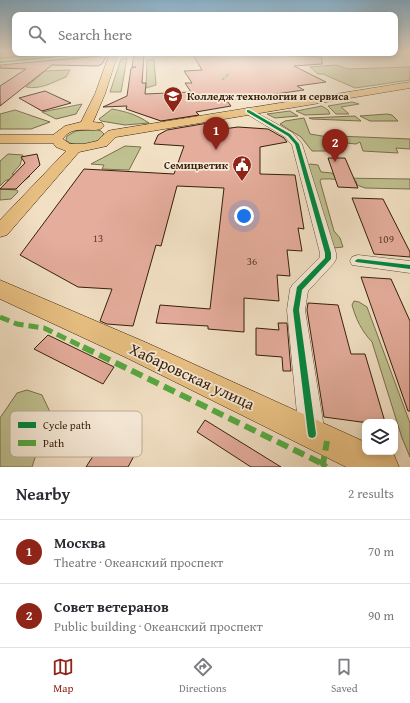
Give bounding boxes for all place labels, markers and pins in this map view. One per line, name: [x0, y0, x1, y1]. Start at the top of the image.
school or university icon: Колледж технологии и сервиса: [162, 85, 184, 113]
place label: Колледж технологии и сервиса: [187, 88, 349, 104]
pin: 1: [203, 117, 229, 150]
pin: 2: [322, 129, 348, 162]
public building icon: Семицветик: [231, 154, 253, 182]
place label: Семицветик: [164, 157, 229, 173]

